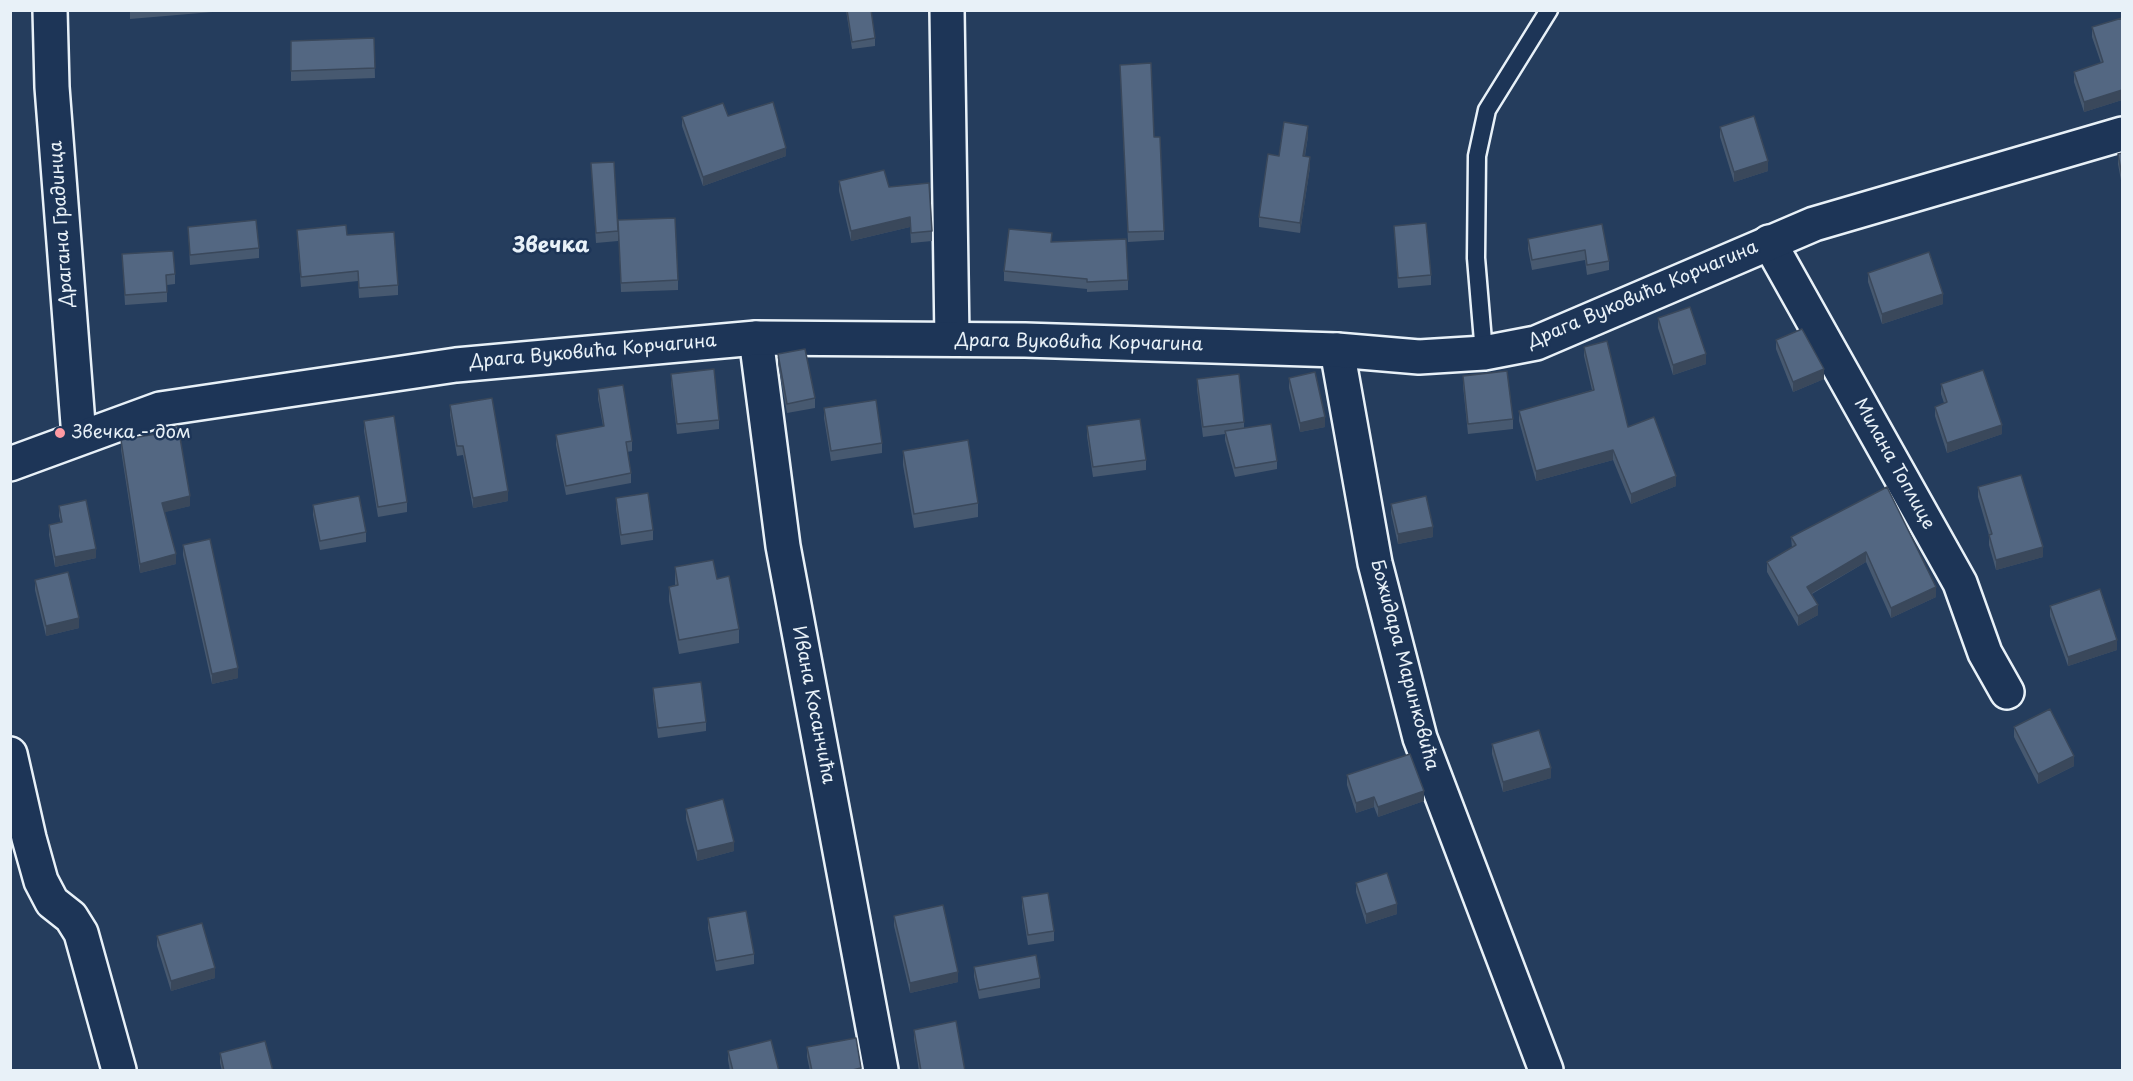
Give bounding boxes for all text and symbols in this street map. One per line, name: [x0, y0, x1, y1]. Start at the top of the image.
street label: Драгана Градинца: [45, 140, 79, 308]
district label: Звечка: [513, 233, 589, 259]
street label: Драга Вуковића Корчагина: [1525, 237, 1761, 353]
street label: Драга Вуковића Корчагина: [469, 330, 717, 374]
street label: Драга Вуковића Корчагина: [955, 330, 1203, 356]
street label: Милана Топлице: [1849, 395, 1939, 533]
place label: Звечка - дом: [72, 422, 191, 444]
marker: Звечка - дом: [53, 426, 67, 440]
street label: Божидара Маринковића: [1365, 557, 1443, 773]
street label: Ивана Косанчића: [787, 624, 839, 786]

